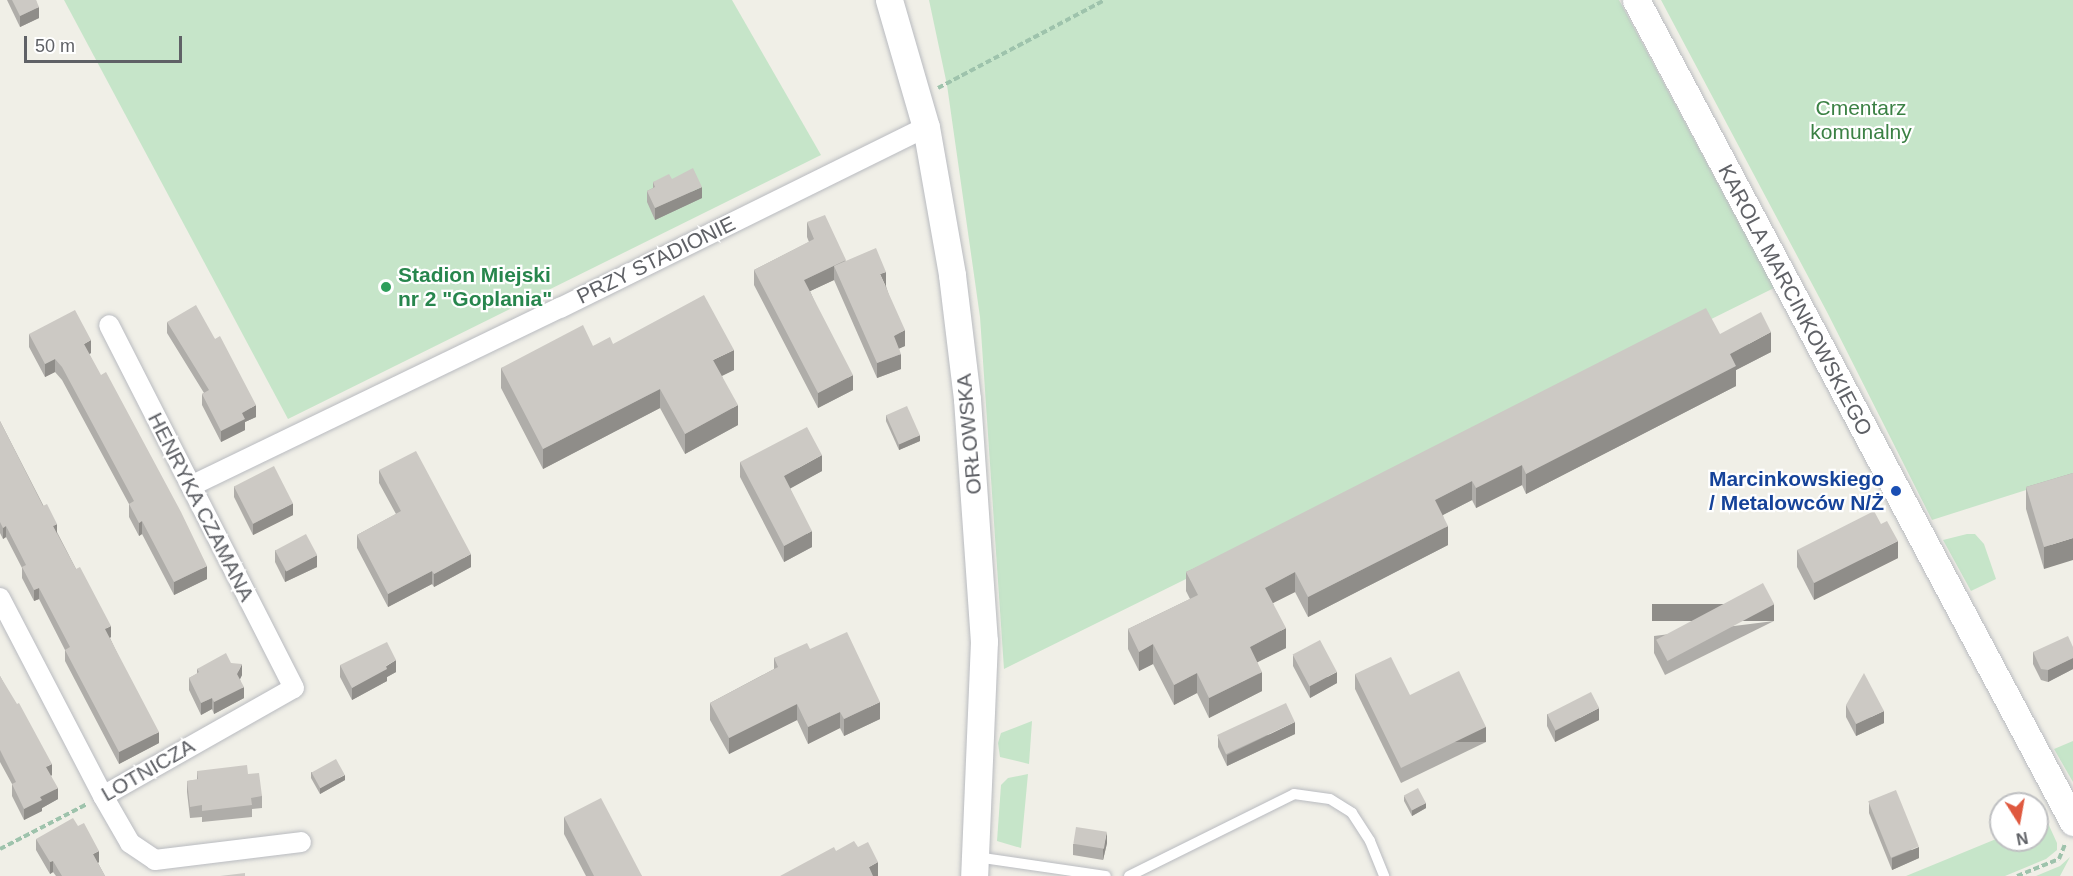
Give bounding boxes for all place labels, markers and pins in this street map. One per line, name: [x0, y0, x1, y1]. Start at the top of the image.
place label: Stadion Miejski nr 2 "Goplania": [398, 262, 552, 312]
marker: Stadion Miejski nr 2 "Goplania": [379, 280, 393, 294]
place label: Marcinkowskiego / Metalowców N/Ż: [1709, 466, 1884, 516]
marker: Marcinkowskiego / Metalowców N/Ż: [1889, 484, 1903, 498]

